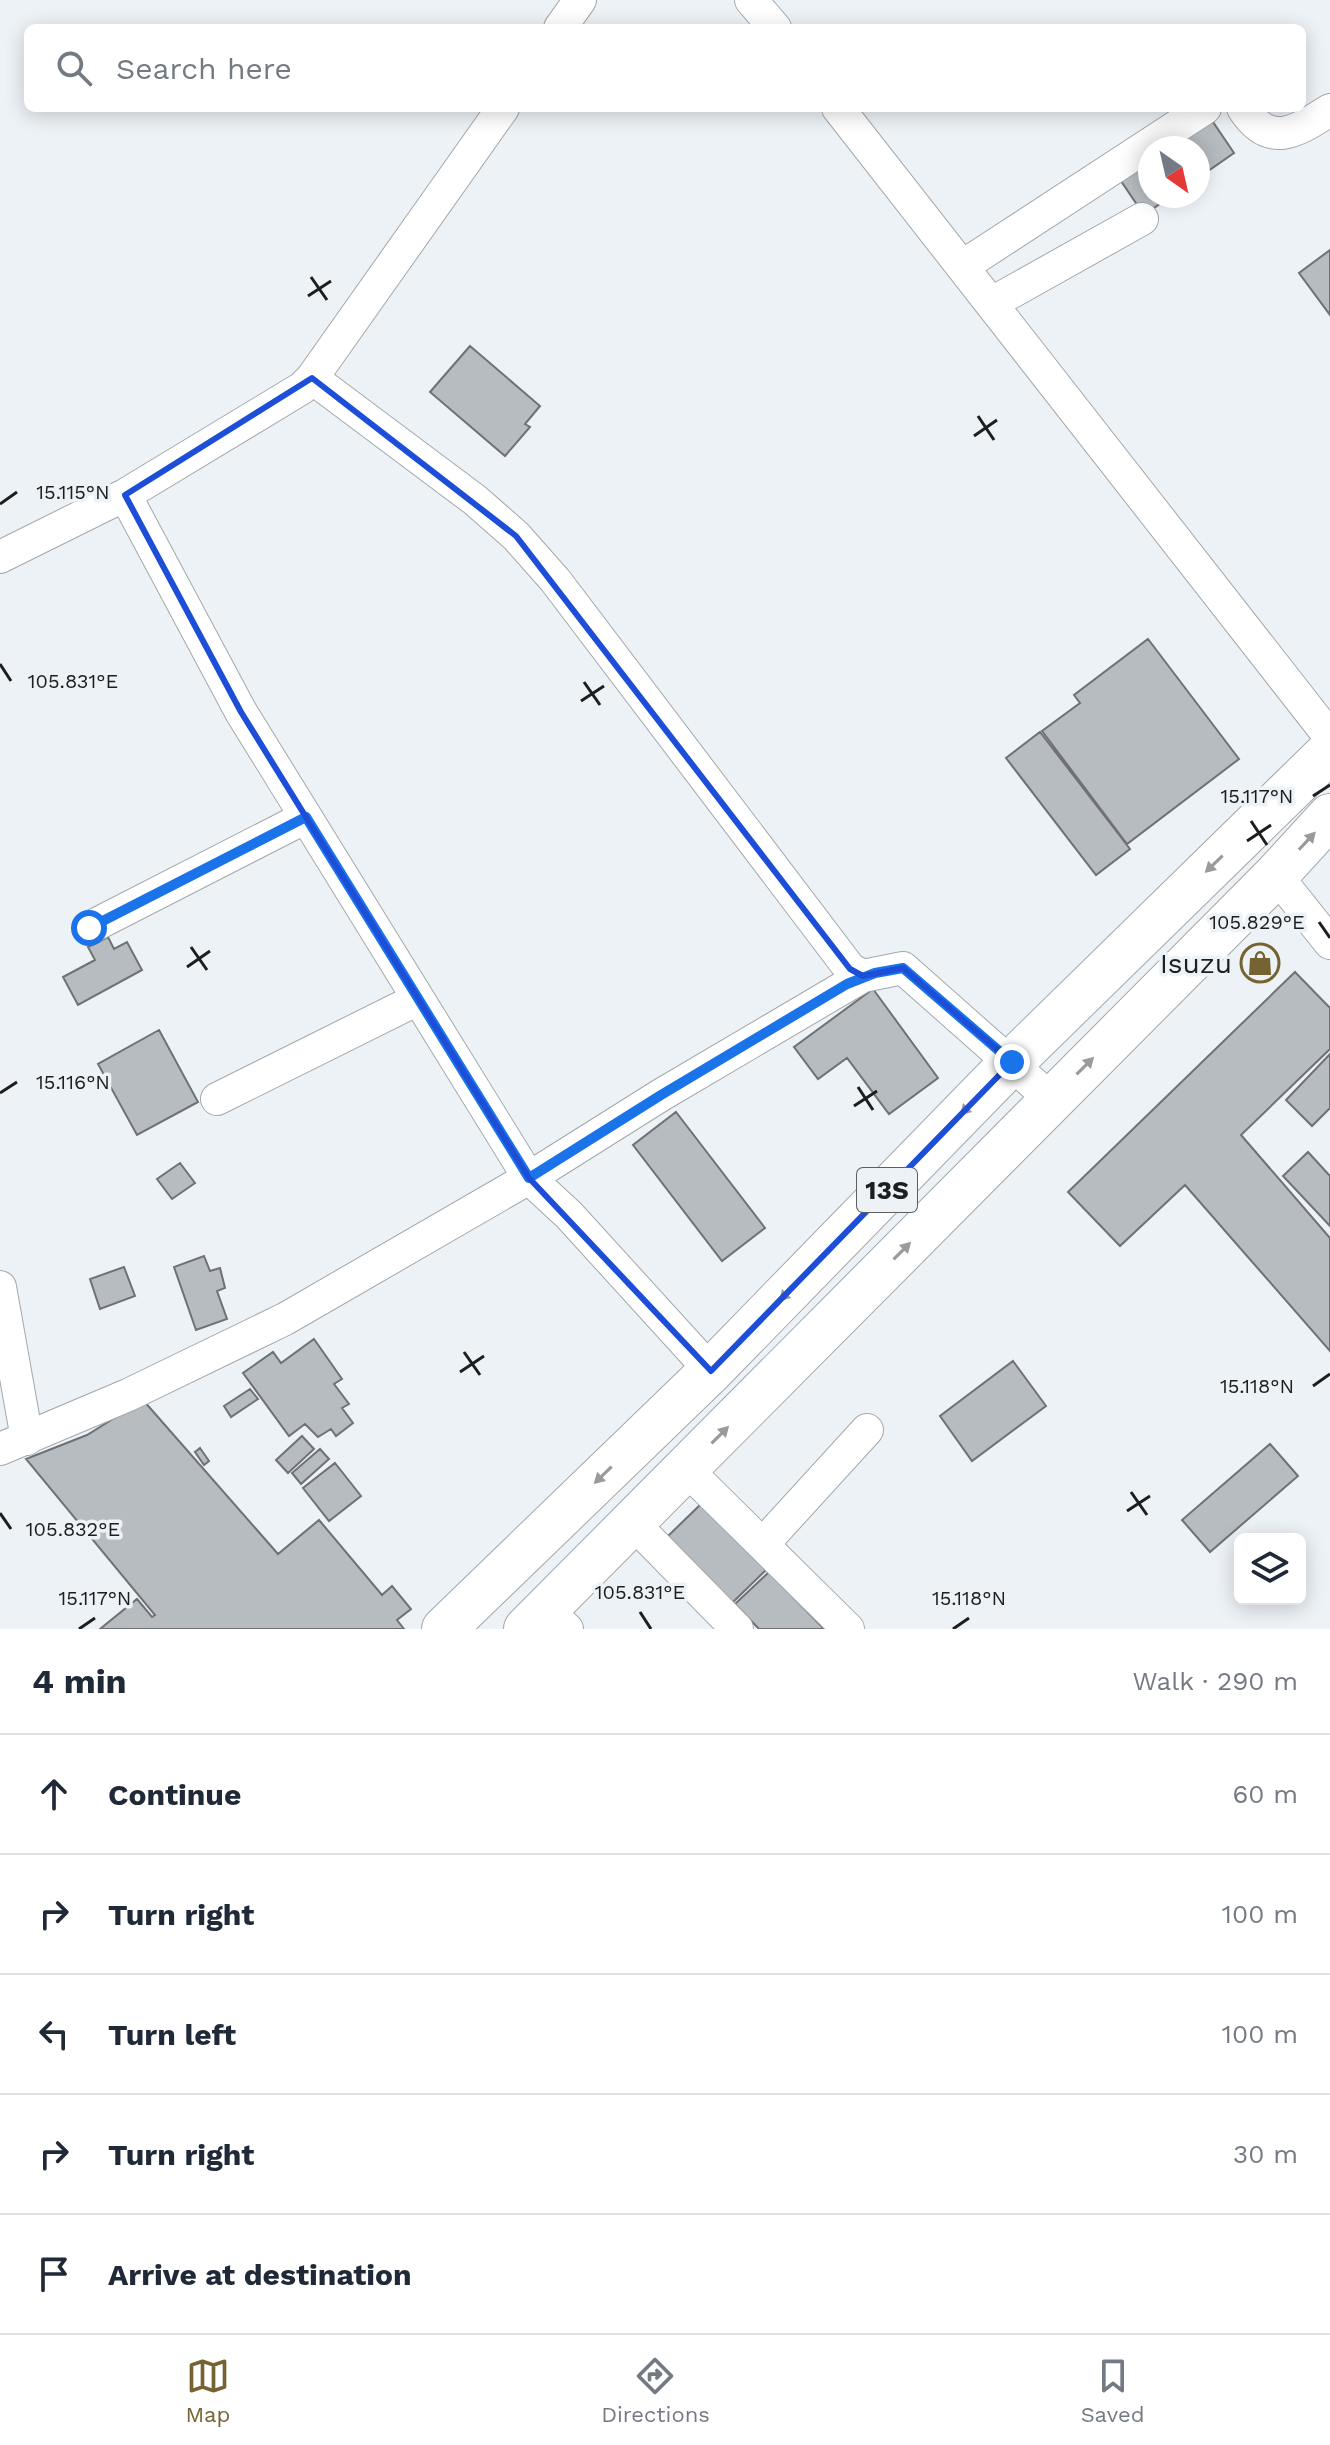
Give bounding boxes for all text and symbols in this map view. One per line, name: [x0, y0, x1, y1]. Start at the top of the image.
search box: [24, 24, 1306, 112]
icon: search: [52, 46, 96, 90]
text: Search here: [116, 51, 292, 86]
north arrow: [1138, 136, 1210, 208]
text: 15.115°N: [36, 480, 110, 504]
text: 105.831°E: [28, 669, 118, 693]
text: 15.117°N: [1220, 784, 1294, 808]
one-way arrow: [1298, 832, 1316, 851]
one-way arrow: [1205, 855, 1224, 873]
route start: [71, 910, 107, 946]
text: 105.829°E: [1209, 910, 1305, 934]
shop icon: Isuzu: [1239, 942, 1281, 984]
place label: Isuzu: [1160, 947, 1232, 980]
route end: [994, 1044, 1030, 1080]
one-way arrow: [1075, 1057, 1094, 1076]
text: 15.116°N: [36, 1070, 110, 1094]
one-way arrow: [961, 1096, 979, 1115]
road number: 13S: [857, 1168, 917, 1212]
one-way arrow: [893, 1241, 912, 1260]
one-way arrow: [779, 1282, 798, 1301]
text: 15.118°N: [1220, 1374, 1294, 1398]
one-way arrow: [710, 1426, 728, 1445]
one-way arrow: [594, 1466, 613, 1484]
text: 105.832°E: [26, 1517, 120, 1541]
map controls: [1234, 1533, 1306, 1605]
button: layers: [1234, 1533, 1306, 1605]
text: 105.831°E: [595, 1580, 685, 1604]
text: 15.117°N: [58, 1586, 132, 1610]
text: 15.118°N: [932, 1586, 1006, 1610]
text: 4 min: [32, 1661, 127, 1701]
text: Walk · 290 m: [1133, 1666, 1298, 1696]
icon: ahead: [32, 1772, 76, 1816]
text: Continue: [108, 1777, 241, 1812]
text: 60 m: [1232, 1779, 1298, 1809]
icon: right: [32, 1892, 76, 1936]
text: Turn right: [108, 1897, 254, 1932]
text: 100 m: [1222, 1899, 1298, 1929]
icon: left: [32, 2012, 76, 2056]
text: Turn left: [108, 2017, 236, 2052]
text: 100 m: [1222, 2019, 1298, 2049]
icon: right: [32, 2132, 76, 2176]
text: Turn right: [108, 2137, 254, 2172]
text: 30 m: [1233, 2139, 1298, 2169]
icon: arrive: [32, 2252, 76, 2296]
text: Arrive at destination: [108, 2257, 412, 2292]
tab: Map: [185, 2354, 230, 2427]
tab: Directions: [601, 2354, 710, 2427]
tab: Saved: [1081, 2354, 1145, 2427]

